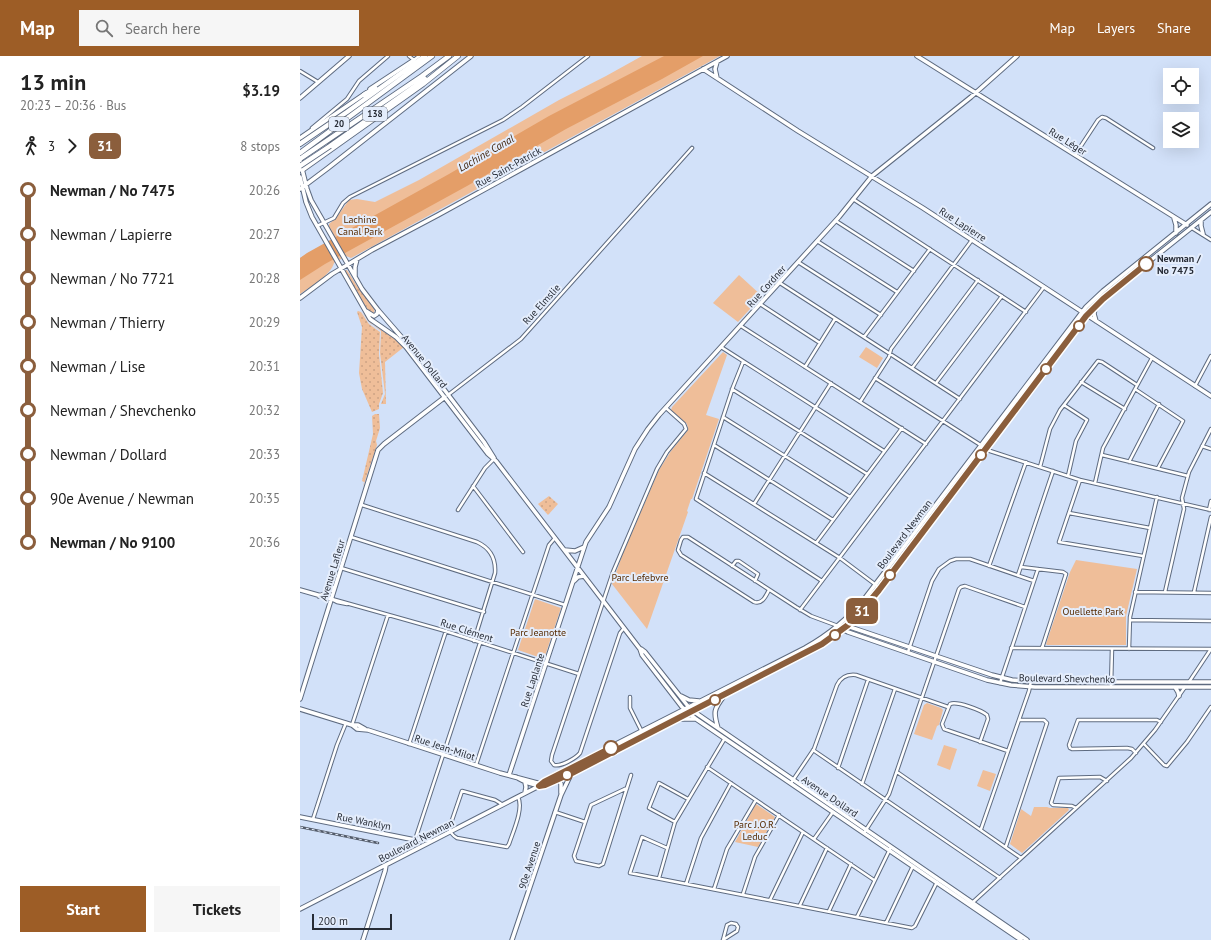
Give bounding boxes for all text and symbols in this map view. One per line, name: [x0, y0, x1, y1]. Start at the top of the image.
search box: [79, 10, 359, 46]
text: Map: [20, 16, 55, 40]
icon: search: [93, 17, 115, 39]
text: Search here: [125, 19, 201, 38]
text: Map: [1049, 19, 1075, 37]
text: Layers: [1097, 19, 1135, 37]
text: Share: [1157, 19, 1191, 37]
text: 13 min: [20, 68, 86, 96]
map controls: [1163, 68, 1199, 148]
button: locate: [1163, 68, 1199, 104]
text: $3.19: [242, 81, 280, 100]
text: 20:23 – 20:36 · Bus: [20, 97, 126, 114]
road number: 138: [363, 107, 387, 121]
button: layers: [1163, 112, 1199, 148]
road number: 20: [329, 117, 349, 131]
street label: Rue Léger: [1046, 125, 1090, 158]
water label: Lachine Canal: [455, 131, 517, 175]
icon: walk: [20, 135, 42, 157]
icon: forward: [61, 135, 83, 157]
text: 31: [97, 137, 113, 155]
text: 3: [48, 138, 55, 155]
text: 8 stops: [240, 138, 280, 155]
street label: Rue Saint-Patrick: [473, 144, 544, 191]
text: Newman / No 7475: [50, 181, 175, 200]
text: 20:26: [249, 182, 280, 199]
street label: Rue Lapierre: [937, 204, 989, 245]
park label: Lachine Canal Park: [338, 213, 383, 238]
text: Newman / Lapierre: [50, 225, 172, 244]
text: 20:27: [249, 226, 280, 243]
place label: Newman / No 7475: [1157, 252, 1202, 277]
marker: Newman / No 7475: [1138, 256, 1154, 272]
street label: Rue Cordner: [744, 262, 789, 310]
text: Newman / No 7721: [50, 269, 175, 288]
text: 20:28: [249, 270, 280, 287]
street label: Rue Elmslie: [520, 281, 563, 327]
text: Newman / Thierry: [50, 313, 165, 332]
text: 20:29: [249, 314, 280, 331]
unlabelled marker: [1073, 320, 1085, 332]
street label: Avenue Dollard: [399, 332, 450, 391]
text: Newman / Lise: [50, 357, 145, 376]
text: 20:31: [249, 358, 280, 375]
unlabelled marker: [1040, 363, 1052, 375]
text: Newman / Shevchenko: [50, 401, 196, 420]
text: 20:32: [249, 402, 280, 419]
text: Newman / Dollard: [50, 445, 167, 464]
text: 20:33: [249, 446, 280, 463]
unlabelled marker: [975, 449, 987, 461]
text: 90e Avenue / Newman: [50, 489, 194, 508]
text: 20:35: [249, 490, 280, 507]
street label: Boulevard Newman: [874, 497, 935, 571]
text: Newman / No 9100: [50, 533, 175, 552]
text: 20:36: [249, 534, 280, 551]
street label: Avenue Lafleur: [317, 537, 348, 602]
unlabelled marker: [884, 569, 896, 581]
park label: Parc Lefebvre: [612, 571, 668, 584]
line badge: 31: [844, 598, 880, 624]
text: 31: [854, 602, 870, 620]
park label: Ouellette Park: [1062, 605, 1124, 618]
street label: Rue Clément: [439, 616, 495, 645]
park label: Parc Jeanotte: [510, 626, 566, 639]
unlabelled marker: [829, 629, 841, 641]
street label: Rue Laplante: [518, 651, 547, 709]
street label: Boulevard Shevchenko: [1019, 671, 1115, 686]
unlabelled marker: [709, 694, 721, 706]
street label: Rue Jean-Milot: [413, 732, 478, 764]
unlabelled marker: [603, 740, 619, 756]
unlabelled marker: [561, 769, 573, 781]
street label: Avenue Dollard: [799, 773, 860, 820]
street label: Rue Wanklyn: [336, 810, 392, 833]
street label: Boulevard Newman: [376, 816, 456, 865]
park label: Parc J.O.R. Leduc: [734, 818, 776, 843]
street label: 90e Avenue: [516, 840, 543, 891]
button: Start: [20, 886, 146, 932]
button: Tickets: [154, 886, 280, 932]
scale bar: [312, 912, 392, 931]
text: 200 m: [318, 914, 348, 928]

